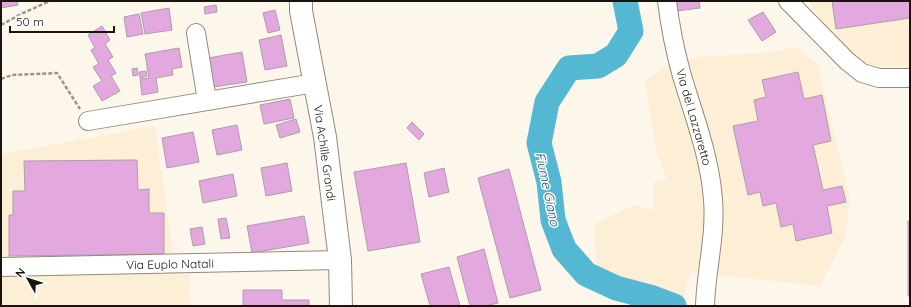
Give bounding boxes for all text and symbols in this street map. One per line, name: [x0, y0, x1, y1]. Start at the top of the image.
scale bar: [10, 8, 114, 34]
text: 50 m: [16, 14, 44, 29]
street label: Via del Lazzaretto: [673, 67, 715, 167]
street label: Via Achille Grandi: [311, 104, 339, 202]
water label: Fiume Giano: [532, 150, 564, 229]
street label: Via Euplo Natali: [126, 256, 214, 272]
north arrow: [8, 259, 48, 299]
text: N: [12, 265, 28, 280]

